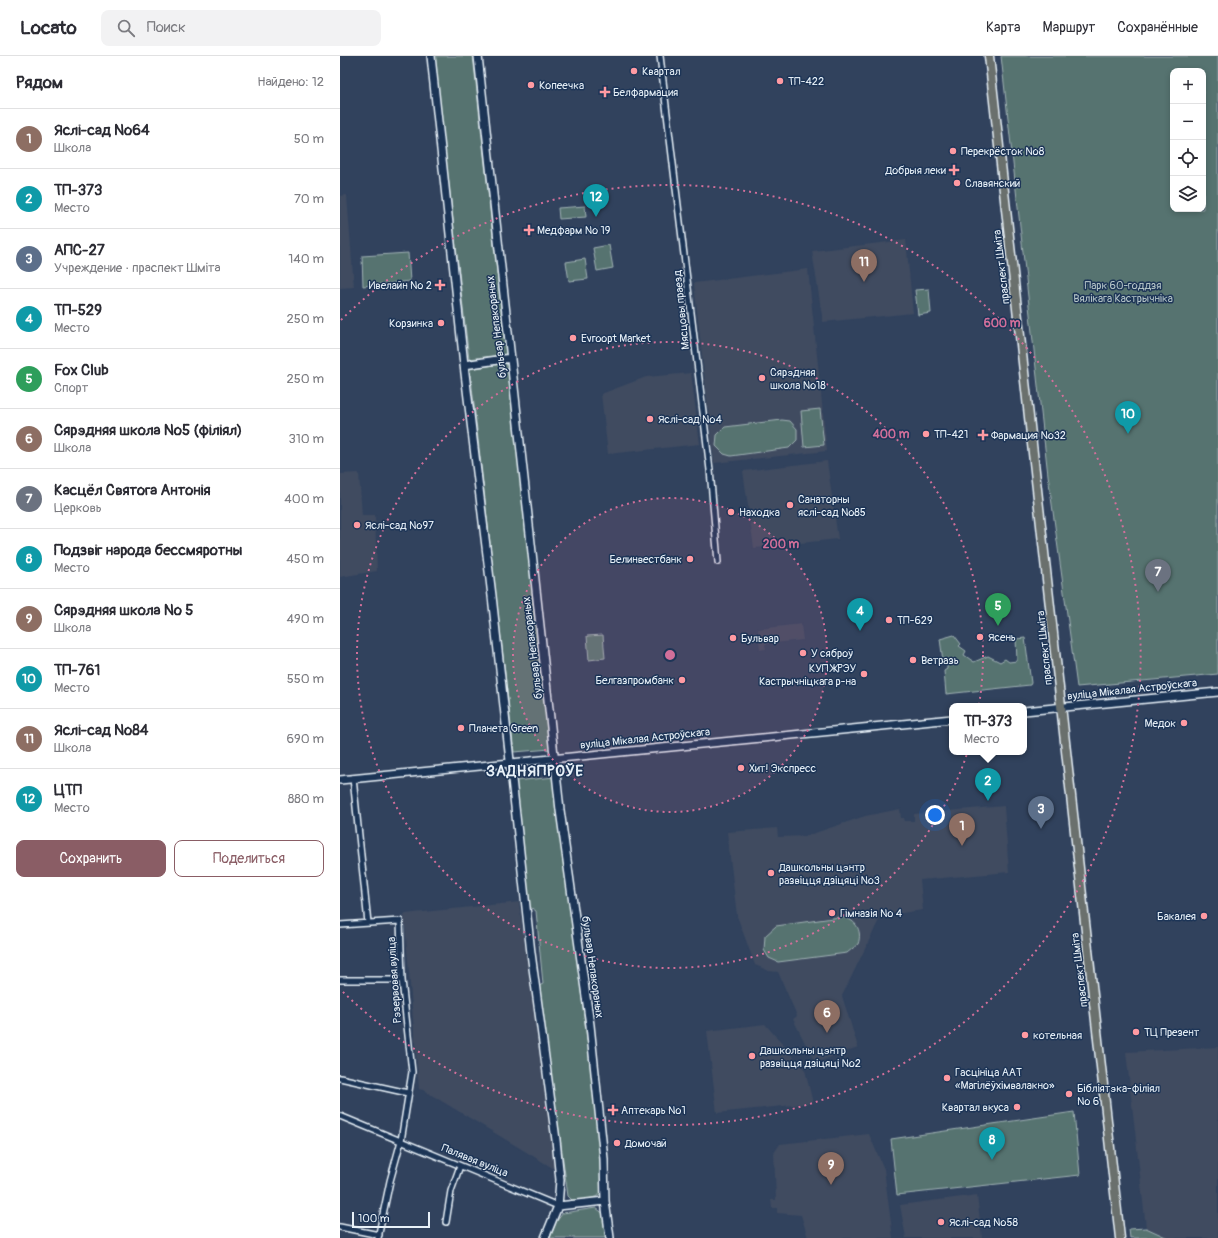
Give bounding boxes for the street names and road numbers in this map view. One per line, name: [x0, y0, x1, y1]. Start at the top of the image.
street label: праспект Шміта: [990, 229, 1013, 305]
street label: Мясцовы праезд: [671, 269, 692, 350]
street label: бульвар Непакораных: [484, 275, 509, 379]
street label: бульвар Непакораных: [520, 596, 545, 700]
street label: праспект Шміта: [1034, 610, 1055, 686]
street label: вуліца Мікалая Астроўскага: [1066, 676, 1198, 703]
street label: вуліца Мікалая Астроўскага: [579, 725, 711, 752]
street label: бульвар Непакораных: [579, 915, 606, 1019]
street label: праспект Шміта: [1068, 932, 1091, 1008]
street label: Рэзервовая вуліца: [385, 936, 404, 1024]
street label: Палявая вуліца: [440, 1141, 510, 1180]

